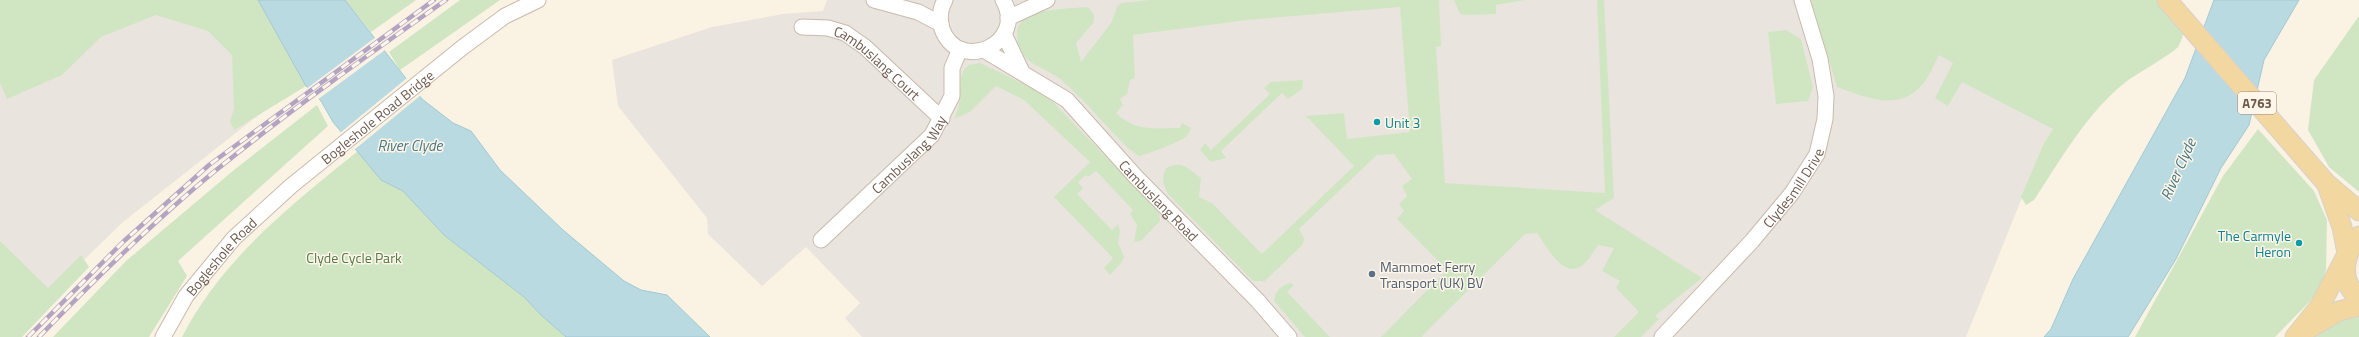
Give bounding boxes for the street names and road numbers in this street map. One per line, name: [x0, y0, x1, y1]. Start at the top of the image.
street label: Cambuslang Court: [832, 20, 925, 104]
street label: Bogleshole Road Bridge: [316, 64, 438, 169]
road number: A763: [2238, 92, 2276, 114]
street label: Cambuslang Way: [866, 111, 951, 198]
street label: Clydesmill Drive: [1757, 146, 1828, 232]
street label: Cambuslang Road: [1115, 155, 1204, 245]
street label: Bogleshole Road: [180, 212, 261, 300]

